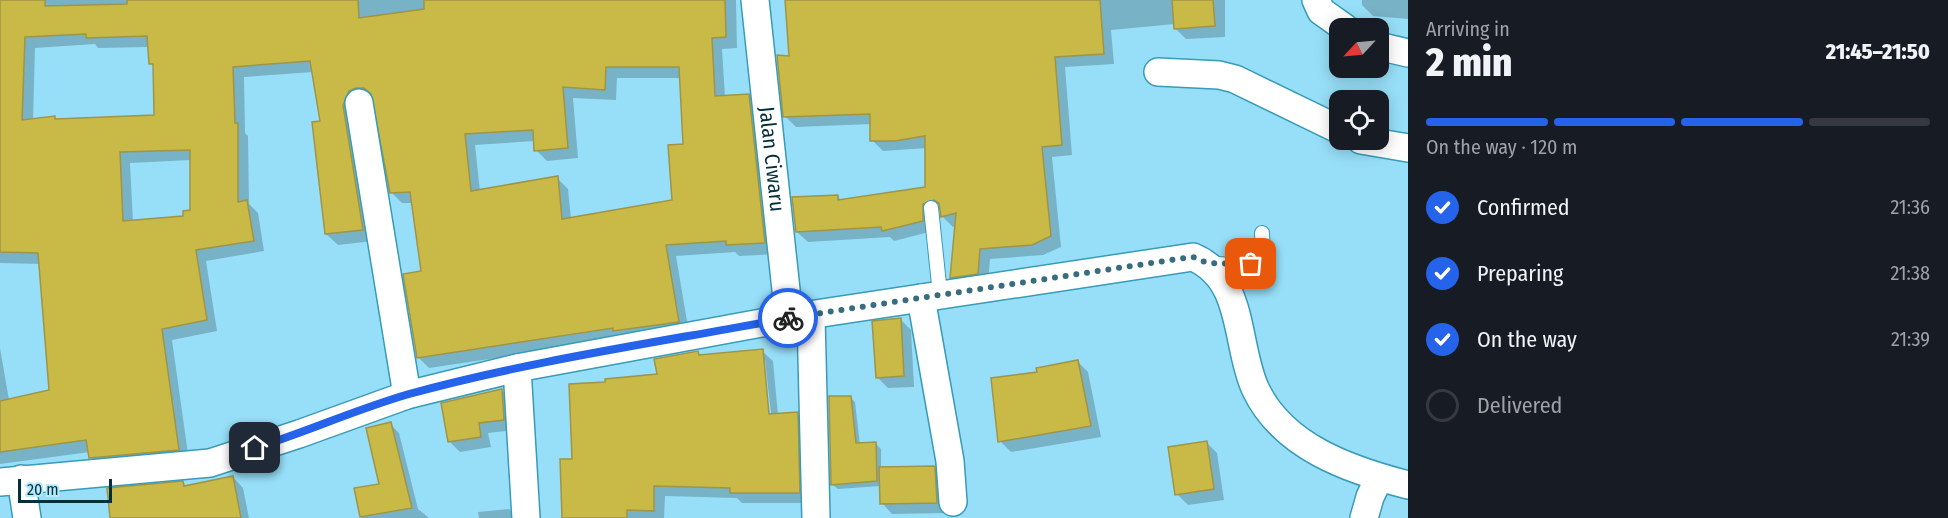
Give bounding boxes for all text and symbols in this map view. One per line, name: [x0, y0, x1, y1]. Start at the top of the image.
text: Arriving in: [1426, 17, 1510, 41]
north arrow: [1329, 18, 1389, 78]
map controls: [1329, 18, 1389, 150]
text: 21:45–21:50: [1826, 38, 1930, 65]
text: 2 min: [1426, 40, 1512, 86]
button: locate: [1329, 90, 1389, 150]
street label: Jalan Ciwaru: [753, 105, 791, 213]
text: On the way · 120 m: [1426, 135, 1577, 159]
icon: check: [1426, 191, 1459, 224]
text: Confirmed: [1477, 194, 1570, 221]
text: 21:36: [1890, 195, 1930, 219]
pin: [1225, 238, 1276, 289]
icon: bag: [1234, 247, 1267, 280]
icon: check: [1426, 257, 1459, 290]
text: Preparing: [1477, 260, 1563, 287]
text: 21:38: [1890, 261, 1930, 285]
courier: [758, 288, 818, 348]
icon: bike: [772, 302, 805, 335]
icon: check: [1426, 323, 1459, 356]
text: On the way: [1477, 326, 1577, 353]
text: 21:39: [1891, 327, 1930, 351]
text: Delivered: [1477, 392, 1562, 419]
pin: [229, 422, 280, 473]
icon: home: [238, 431, 271, 464]
scale bar: [18, 476, 112, 504]
text: 20 m: [27, 480, 58, 499]

